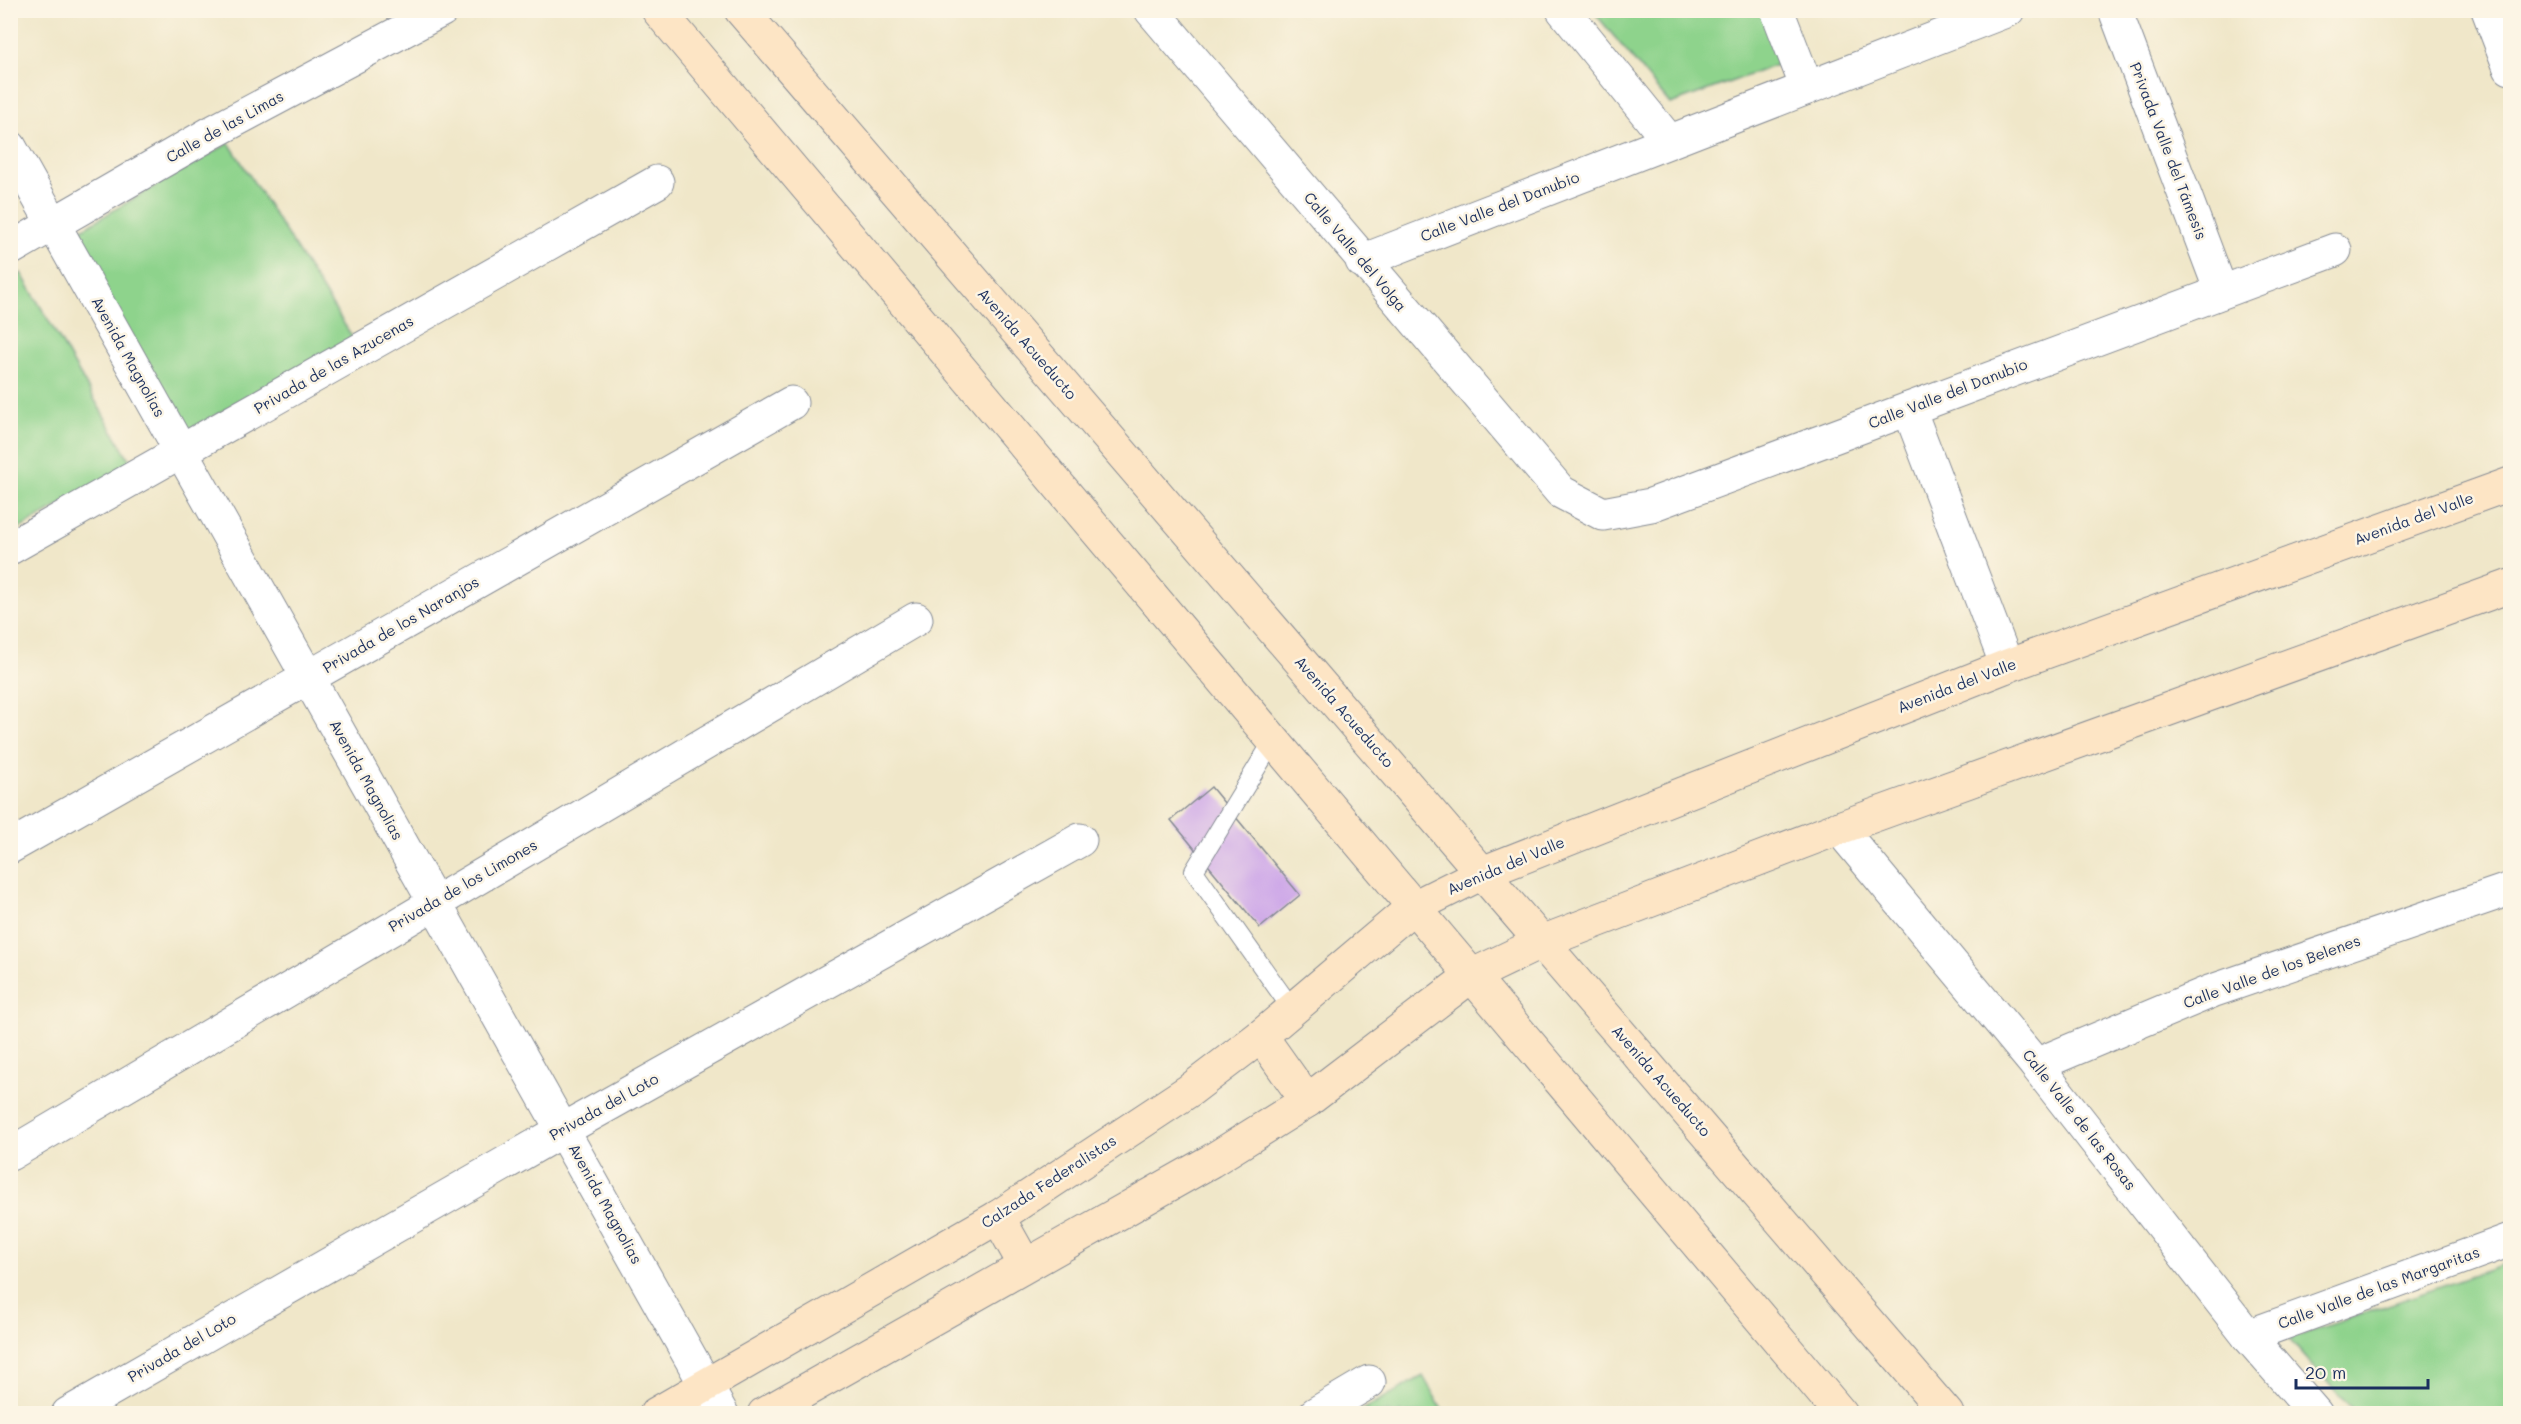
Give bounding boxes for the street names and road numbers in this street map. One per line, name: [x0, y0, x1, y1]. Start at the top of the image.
street label: Privada Valle del Támesis: [2126, 59, 2212, 242]
street label: Calle de las Limas: [162, 85, 287, 167]
street label: Calle Valle del Danubio: [1417, 166, 1582, 246]
street label: Calle Valle del Volga: [1300, 187, 1412, 315]
street label: Avenida Acueducto: [974, 283, 1082, 403]
street label: Avenida Magnolias: [87, 293, 170, 420]
street label: Privada de las Azucenas: [250, 310, 417, 418]
street label: Calle Valle del Danubio: [1865, 353, 2030, 433]
street label: Avenida del Valle: [2351, 487, 2476, 549]
street label: Privada de los Naranjos: [319, 571, 482, 677]
street label: Avenida Acueducto: [1291, 651, 1399, 771]
street label: Avenida del Valle: [1894, 653, 2019, 717]
street label: Avenida Magnolias: [325, 716, 408, 843]
street label: Avenida del Valle: [1444, 831, 1567, 899]
street label: Privada de los Limones: [384, 834, 541, 936]
street label: Calle Valle de los Belenes: [2180, 930, 2363, 1012]
street label: Avenida Acueducto: [1608, 1020, 1716, 1140]
street label: Calle Valle de las Rosas: [2018, 1045, 2141, 1194]
street label: Privada del Loto: [545, 1068, 662, 1144]
street label: Calzada Federalistas: [977, 1130, 1120, 1232]
street label: Avenida Magnolias: [564, 1140, 647, 1267]
street label: Calle Valle de las Margaritas: [2275, 1241, 2482, 1333]
street label: Privada del Loto: [124, 1308, 239, 1386]

